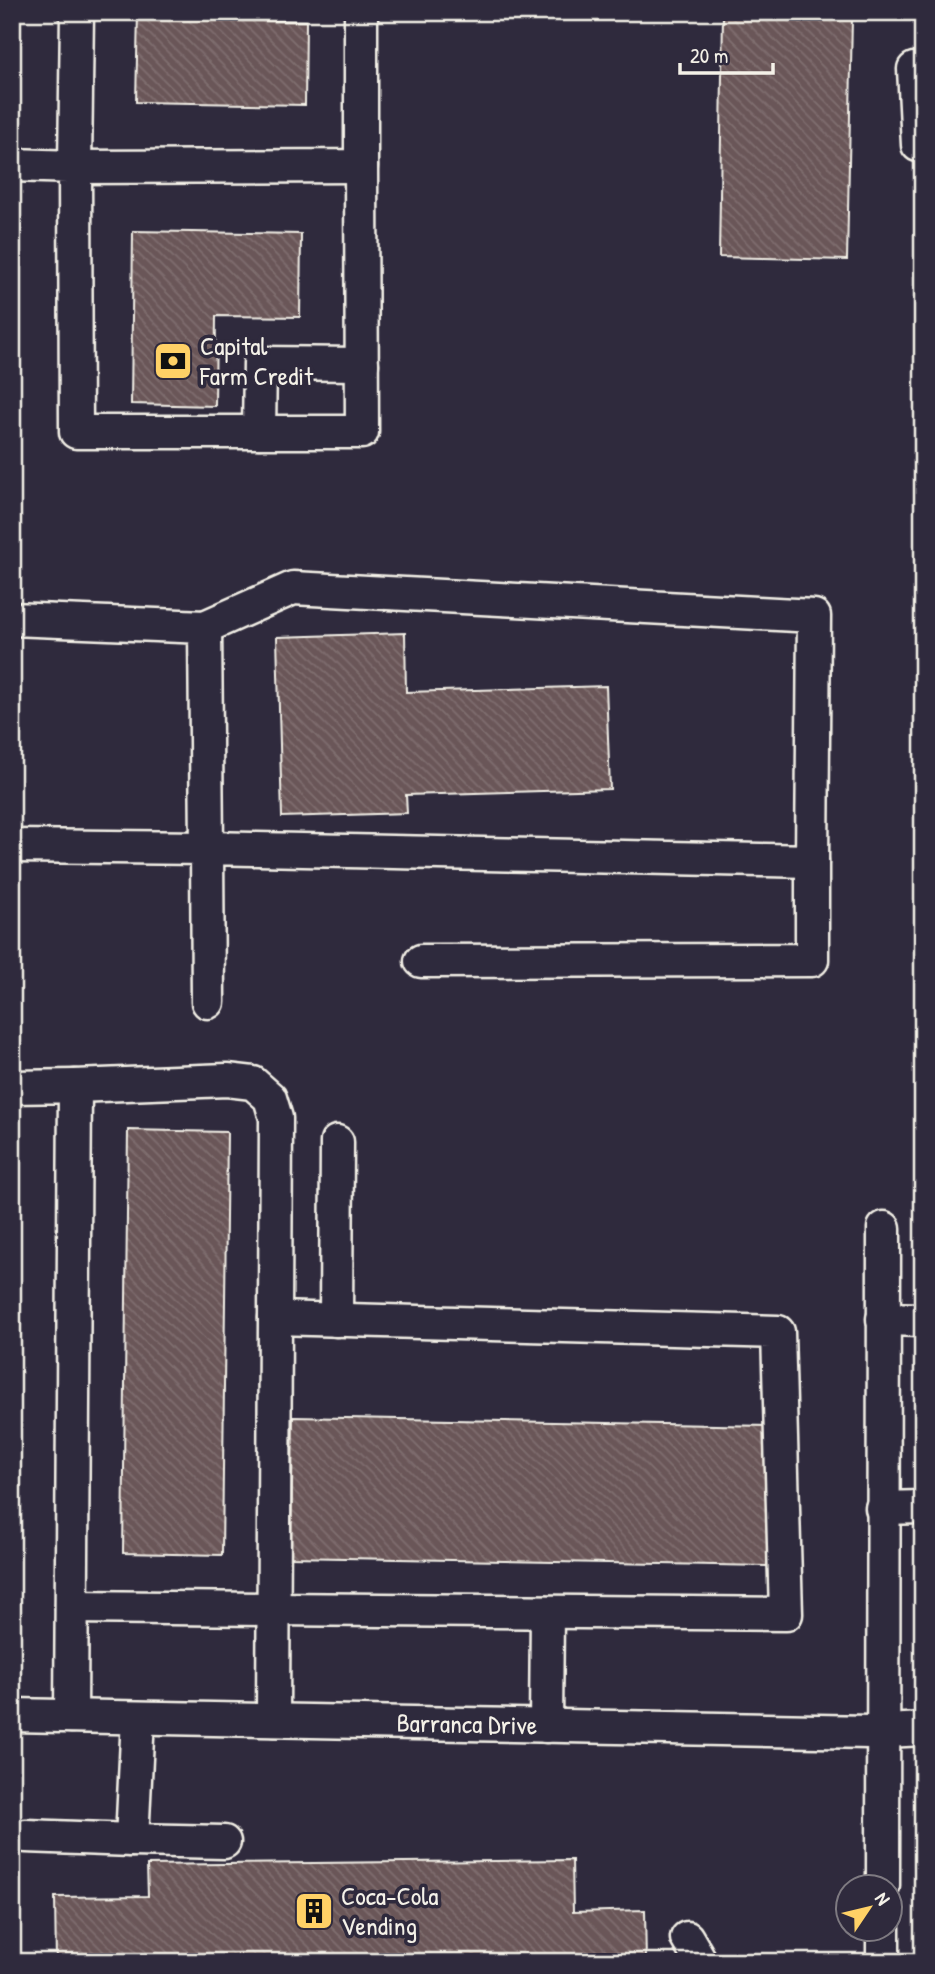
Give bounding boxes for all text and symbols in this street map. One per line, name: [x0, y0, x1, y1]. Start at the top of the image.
scale bar: [680, 32, 772, 76]
text: 20 m: [690, 41, 728, 70]
place label: Capital Farm Credit: [199, 328, 314, 393]
bank icon: Capital Farm Credit: [152, 340, 194, 382]
street label: Barranca Drive: [396, 1705, 538, 1742]
north arrow: [834, 1872, 904, 1942]
place label: Coca-Cola Vending: [341, 1878, 438, 1943]
text: N: [869, 1887, 896, 1910]
building icon: Coca-Cola Vending: [293, 1890, 335, 1932]

